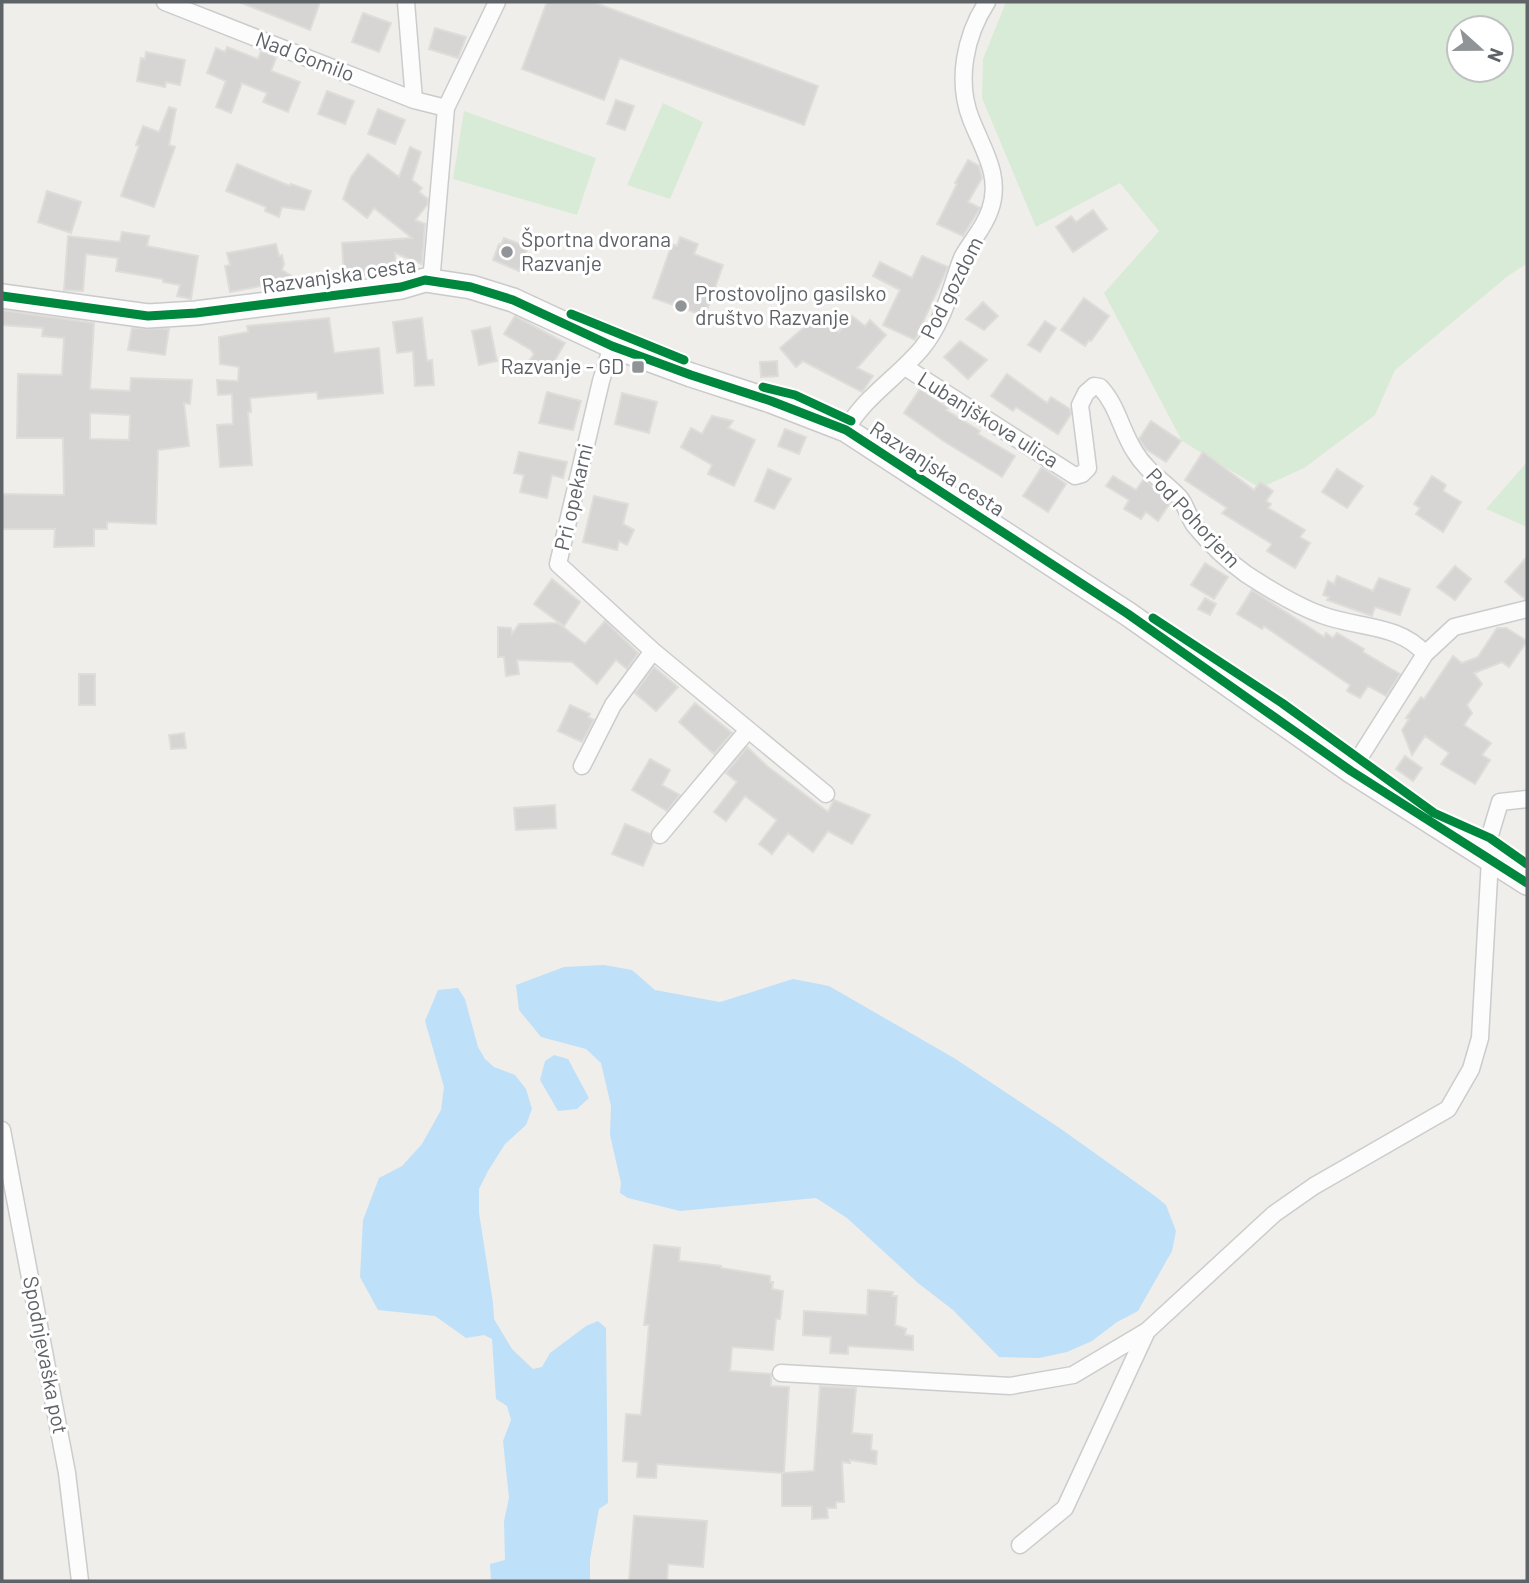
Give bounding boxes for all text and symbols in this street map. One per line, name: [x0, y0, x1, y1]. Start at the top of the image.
north arrow: [1445, 14, 1515, 84]
street label: Nad Gomilo: [253, 25, 359, 86]
text: N: [1483, 45, 1509, 65]
place label: Športna dvorana Razvanje: [521, 226, 671, 275]
street label: Pod gozdom: [914, 232, 987, 343]
marker: Športna dvorana Razvanje: [499, 244, 515, 260]
street label: Razvanjska cesta: [260, 251, 418, 298]
place label: Prostovoljno gasilsko društvo Razvanje: [695, 280, 887, 329]
marker: Prostovoljno gasilsko društvo Razvanje: [673, 298, 689, 314]
place label: Razvanje - GD: [500, 353, 624, 378]
marker: Razvanje - GD: [630, 359, 646, 375]
street label: Lubanjškova ulica: [914, 365, 1064, 472]
street label: Razvanjska cesta: [866, 415, 1010, 521]
street label: Pri opekarni: [548, 441, 597, 553]
street label: Pod Pohorjem: [1142, 462, 1246, 572]
street label: Spodnjevaška pot: [19, 1274, 74, 1436]

